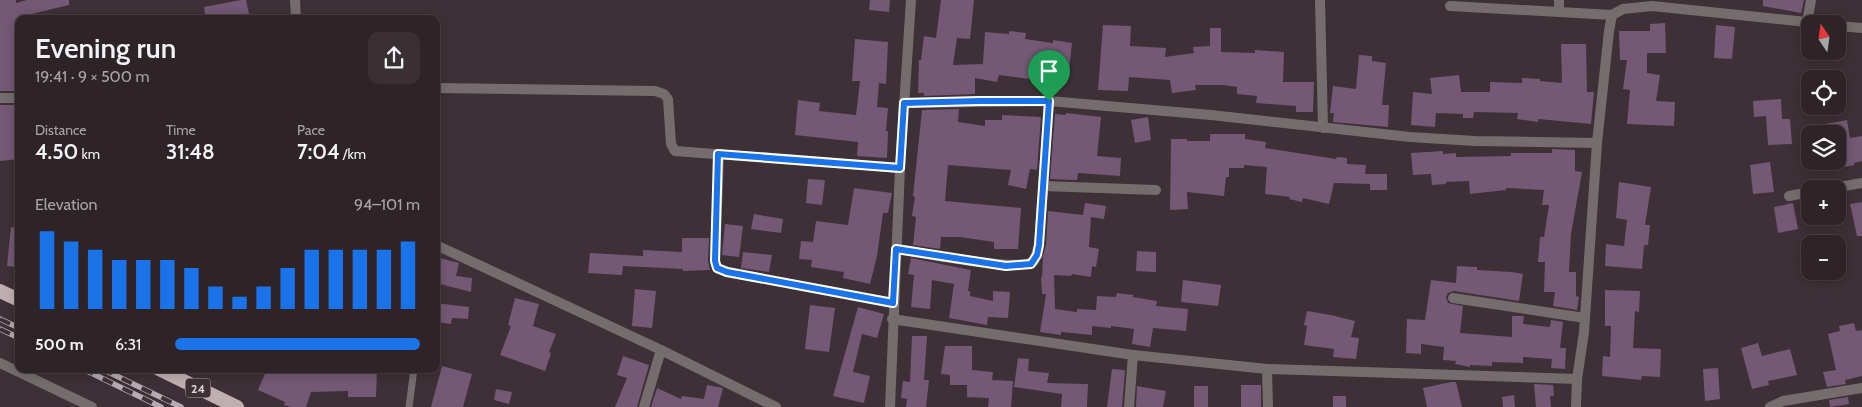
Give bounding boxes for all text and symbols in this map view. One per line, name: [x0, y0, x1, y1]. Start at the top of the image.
north arrow: [1801, 15, 1846, 60]
map controls: [1801, 15, 1846, 280]
text: Evening run: [35, 31, 176, 65]
button: share: [368, 32, 420, 84]
pin: [1028, 50, 1070, 101]
icon: arrive: [1035, 57, 1063, 85]
text: 19:41 · 9 × 500 m: [35, 67, 150, 86]
button: locate: [1801, 70, 1846, 115]
text: Distance: [35, 121, 87, 139]
text: Time: [166, 121, 196, 139]
text: Pace: [297, 121, 325, 139]
button: layers: [1801, 125, 1846, 170]
text: 4.50: [35, 139, 78, 164]
text: 31:48: [166, 139, 215, 164]
text: 7:04: [297, 139, 340, 164]
text: km: [78, 145, 100, 163]
text: /km: [340, 145, 366, 163]
button: +: [1801, 180, 1846, 225]
text: Elevation: [35, 195, 98, 214]
text: 94–101 m: [354, 195, 420, 214]
button: −: [1801, 235, 1846, 280]
text: 500 m: [35, 335, 84, 354]
text: 6:31: [115, 335, 141, 354]
road number: 24: [186, 378, 210, 398]

